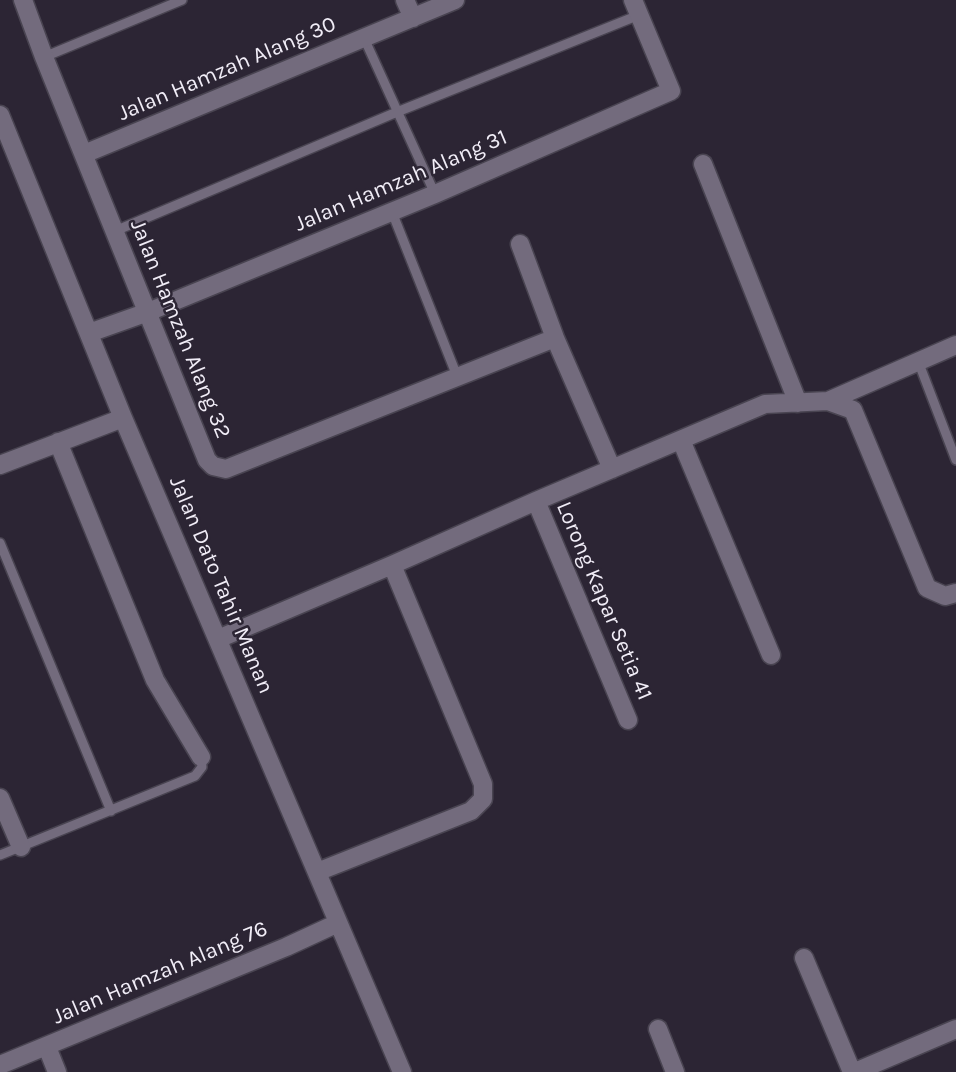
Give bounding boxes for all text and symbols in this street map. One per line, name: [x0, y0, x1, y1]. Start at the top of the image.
street label: Jalan Hamzah Alang 30: [114, 11, 340, 127]
street label: Jalan Hamzah Alang 31: [291, 124, 511, 238]
street label: Jalan Hamzah Alang 32: [124, 216, 236, 442]
street label: Jalan Dato Tahir Manan: [163, 472, 279, 698]
street label: Lorong Kapar Setia 41: [550, 498, 658, 704]
street label: Jalan Hamzah Alang 76: [49, 916, 271, 1030]

